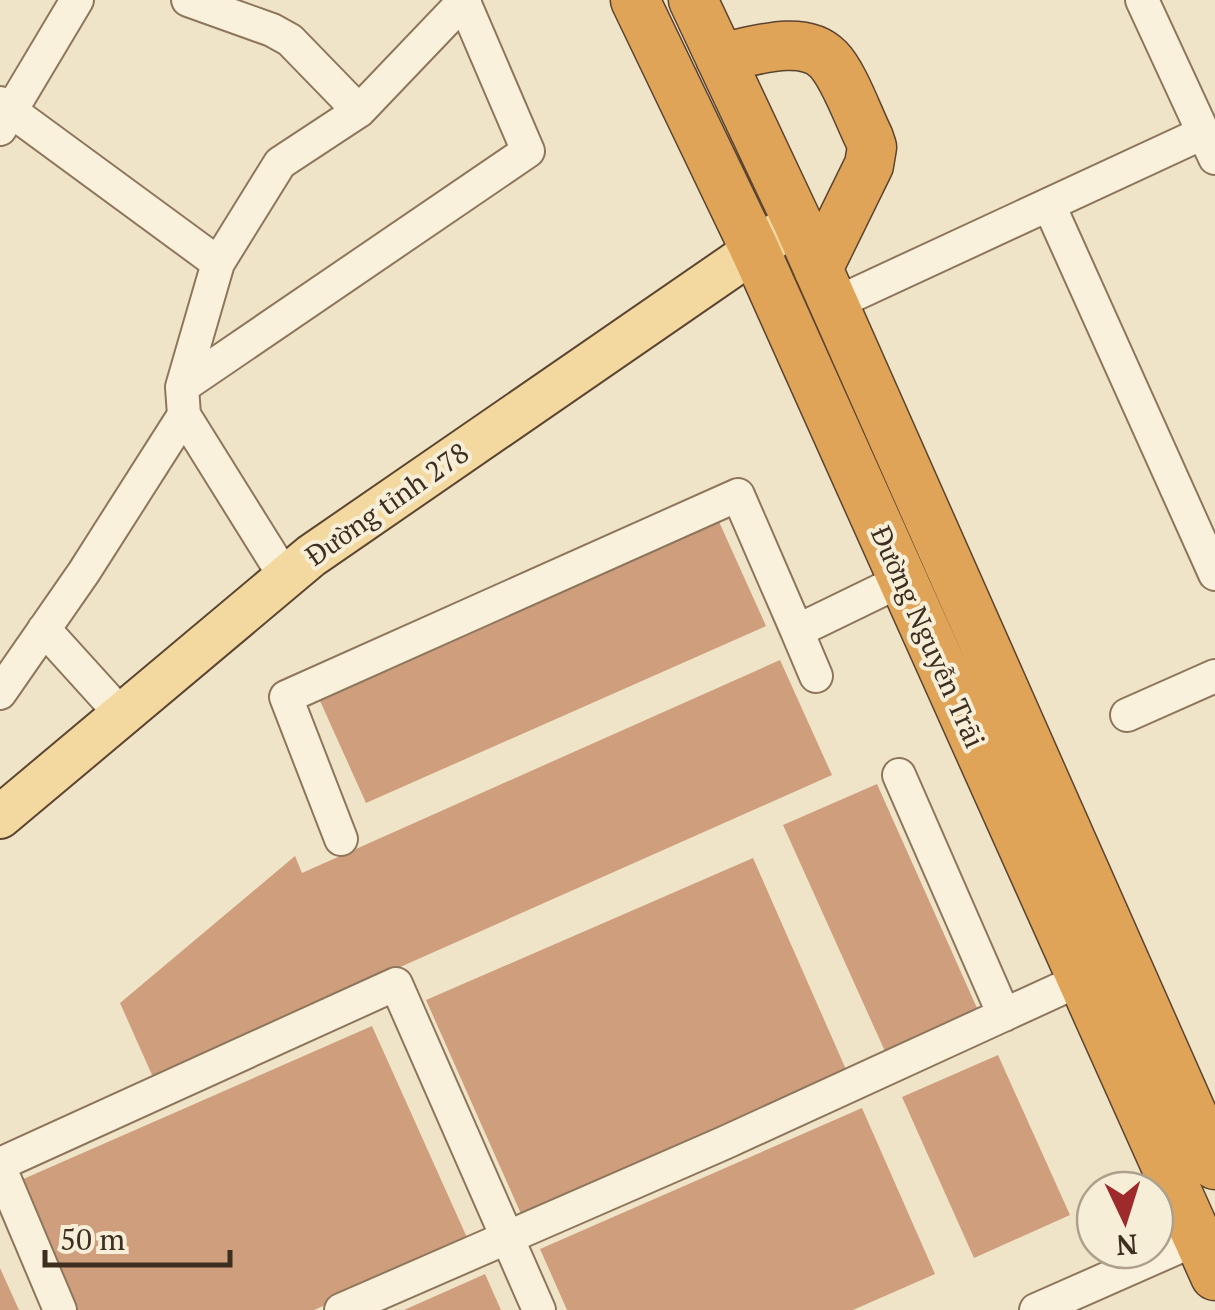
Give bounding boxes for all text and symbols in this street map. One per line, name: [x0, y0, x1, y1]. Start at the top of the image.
street label: Đường tỉnh 278: [298, 434, 475, 573]
street label: Đường Nguyễn Trãi: [863, 520, 994, 754]
north arrow: [1075, 1170, 1175, 1270]
scale bar: [45, 1205, 230, 1267]
text: 50 m: [60, 1219, 125, 1259]
text: N: [1115, 1226, 1139, 1265]

